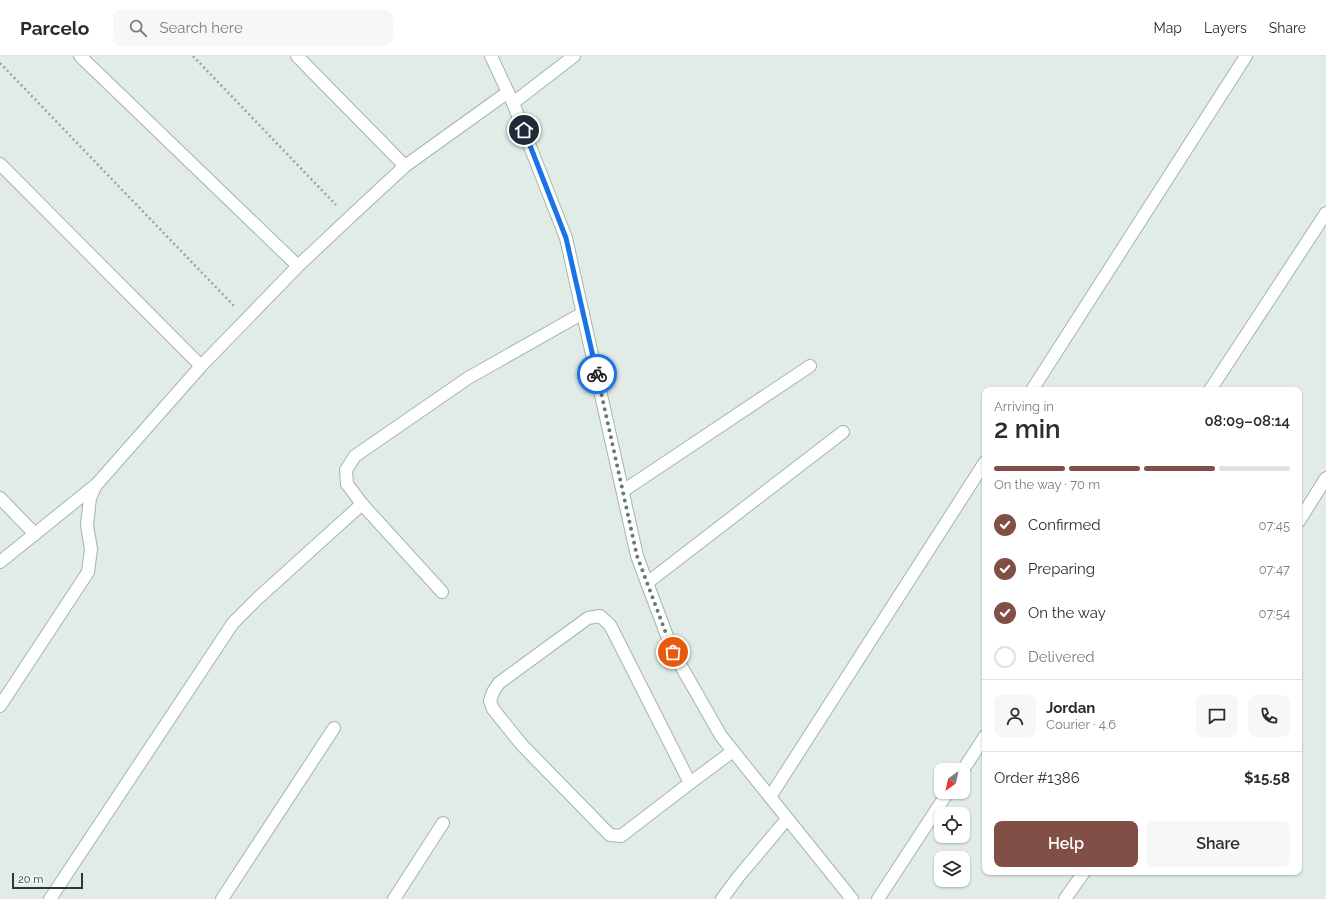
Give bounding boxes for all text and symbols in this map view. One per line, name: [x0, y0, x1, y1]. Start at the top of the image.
search box: [113, 10, 393, 46]
text: Parcelo: [20, 17, 89, 39]
icon: search: [127, 17, 149, 39]
text: Search here: [159, 19, 243, 37]
text: Map: [1154, 20, 1182, 36]
text: Layers: [1204, 20, 1247, 36]
text: Share: [1269, 20, 1306, 36]
pin: [507, 113, 541, 147]
icon: home: [513, 119, 535, 141]
courier: [577, 354, 617, 394]
icon: bike: [586, 363, 608, 385]
text: Arriving in: [994, 399, 1054, 414]
text: 08:09–08:14: [1204, 412, 1290, 430]
text: 2 min: [994, 414, 1061, 444]
text: On the way · 70 m: [994, 477, 1100, 492]
icon: check: [994, 514, 1016, 536]
text: Confirmed: [1028, 516, 1101, 534]
text: 07:45: [1259, 518, 1290, 533]
icon: check: [994, 558, 1016, 580]
text: Preparing: [1028, 560, 1095, 578]
text: 07:47: [1259, 562, 1290, 577]
icon: check: [994, 602, 1016, 624]
text: On the way: [1028, 604, 1106, 622]
text: 07:54: [1259, 606, 1290, 621]
pin: [656, 635, 690, 669]
icon: bag: [662, 641, 684, 663]
text: Delivered: [1028, 648, 1095, 666]
button: person: [994, 695, 1036, 737]
button: chat: [1196, 695, 1238, 737]
button: phone: [1248, 695, 1290, 737]
text: Jordan: [1046, 699, 1095, 717]
text: Courier · 4.6: [1046, 717, 1116, 732]
north arrow: [934, 763, 970, 799]
map controls: [934, 763, 970, 887]
text: Order #1386: [994, 769, 1080, 787]
text: $15.58: [1244, 769, 1290, 787]
button: locate: [934, 807, 970, 843]
button: Help: [994, 821, 1138, 867]
button: Share: [1146, 821, 1290, 867]
button: layers: [934, 851, 970, 887]
scale bar: [12, 871, 83, 890]
text: 20 m: [18, 873, 43, 886]

